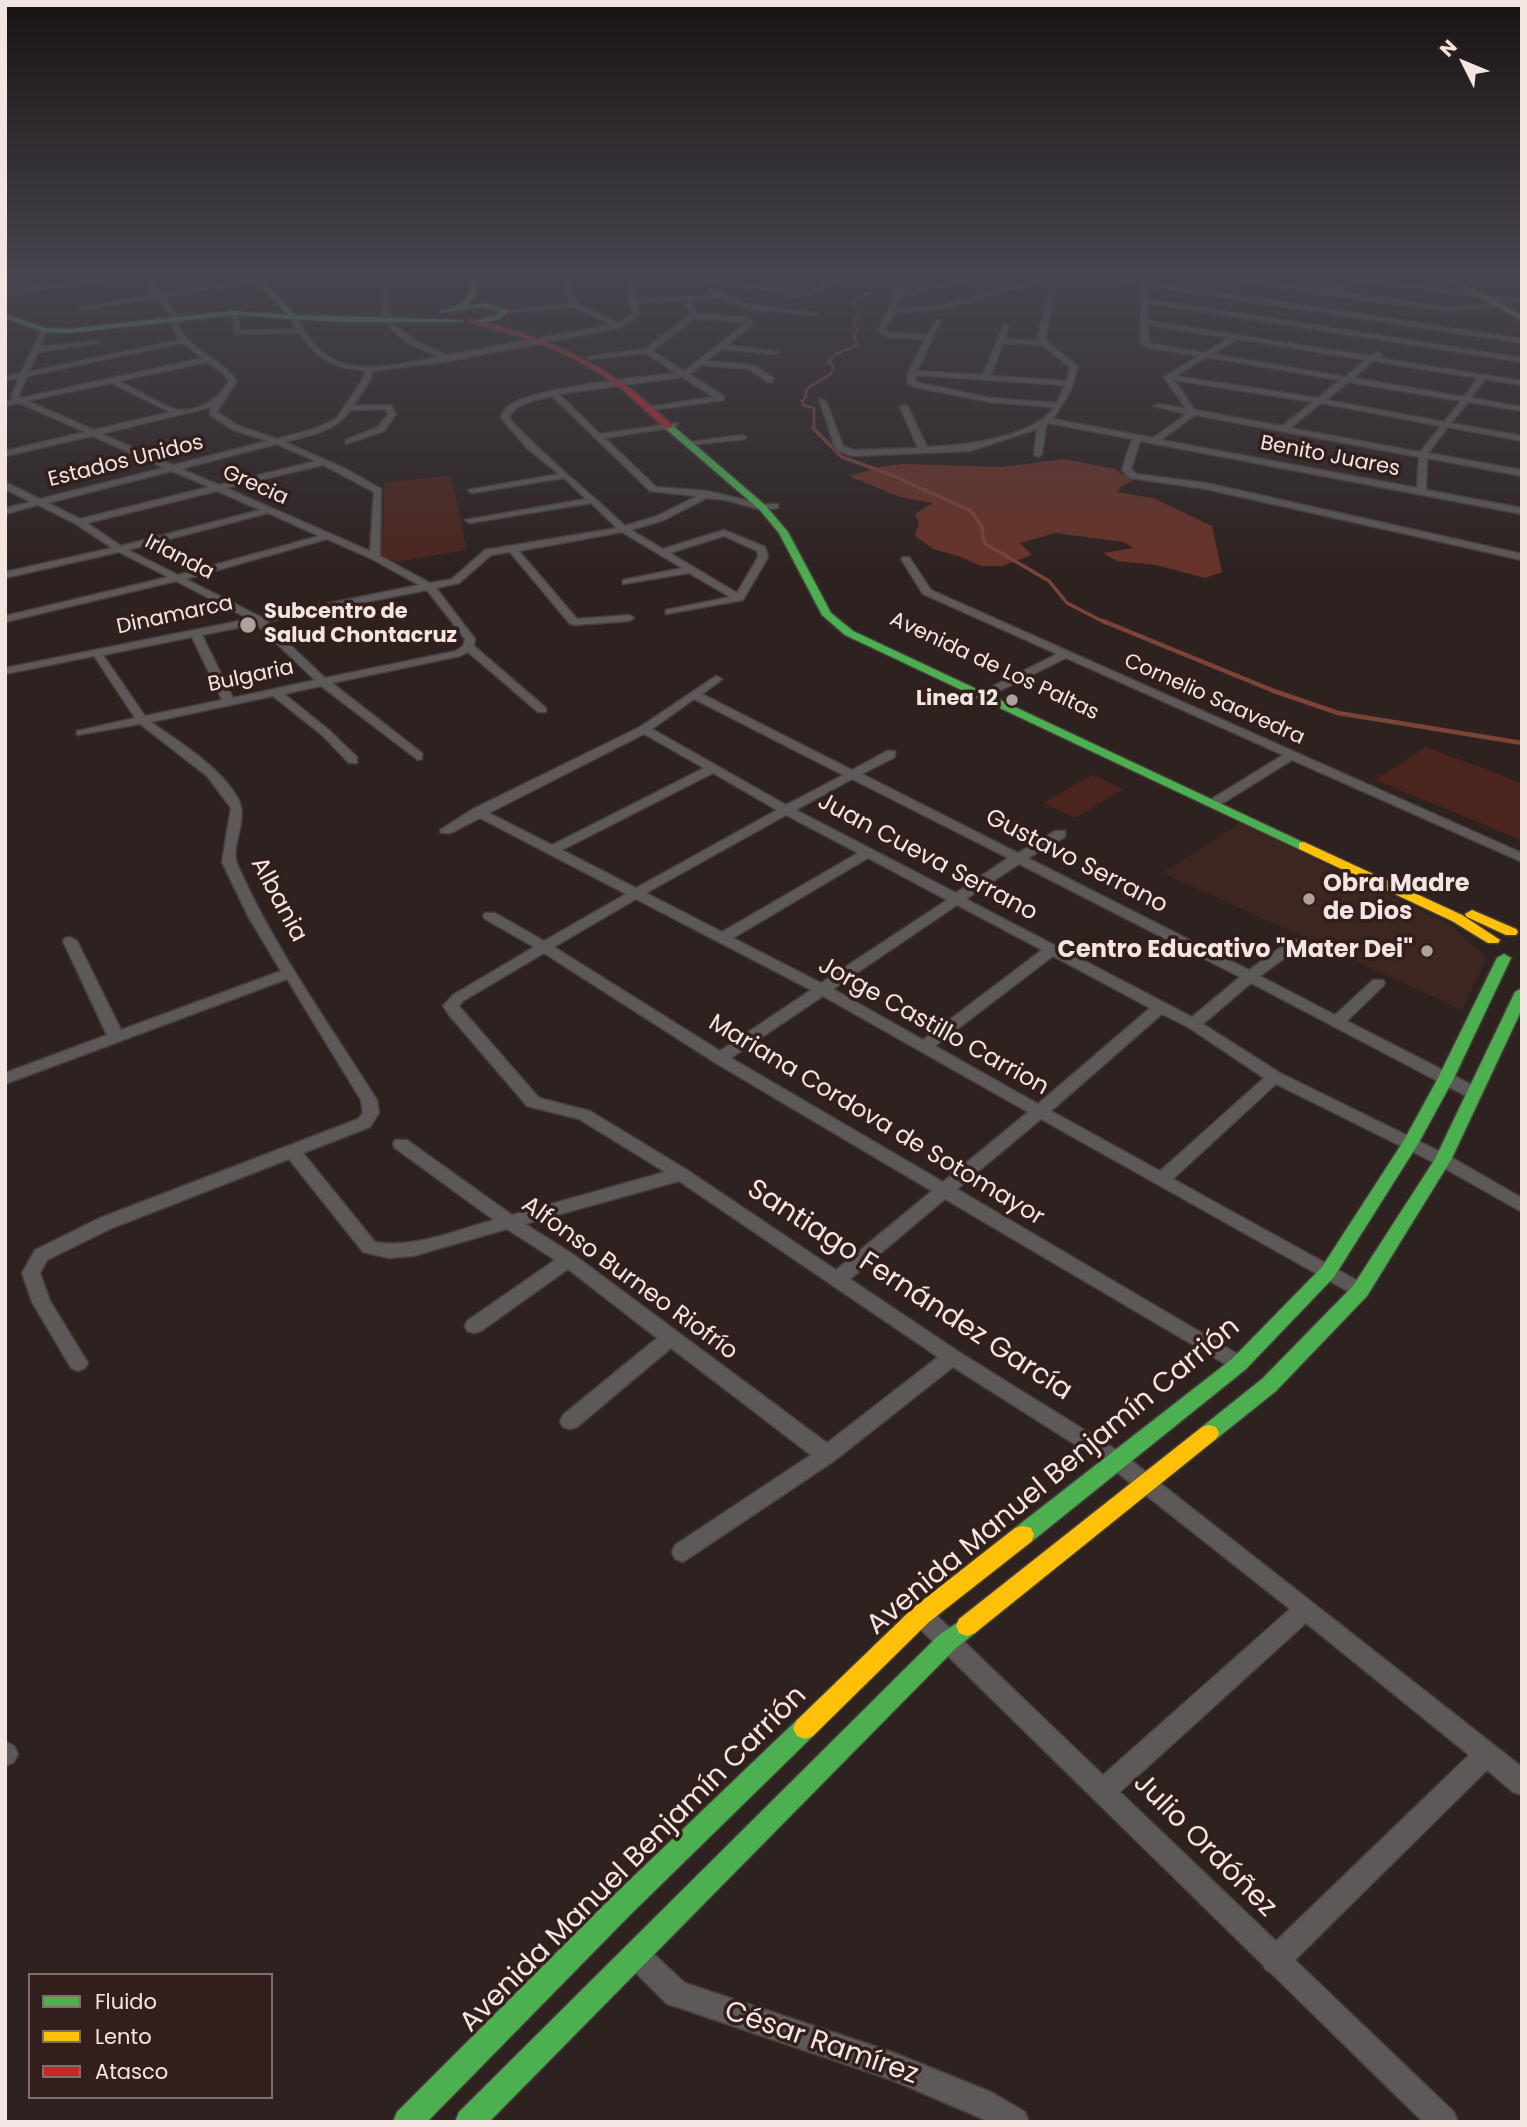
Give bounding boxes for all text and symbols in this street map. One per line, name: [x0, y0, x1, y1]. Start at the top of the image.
north arrow: [1429, 28, 1499, 98]
text: N: [1434, 34, 1463, 63]
street label: Estados Unidos: [46, 431, 206, 493]
street label: Benito Juares: [1258, 431, 1402, 483]
street label: Grecia: [218, 460, 292, 512]
street label: Irlanda: [140, 530, 218, 586]
street label: Dinamarca: [115, 591, 235, 641]
place label: Subcentro de Salud Chontacruz: [264, 600, 457, 650]
street label: Avenida de Los Paltas: [885, 607, 1103, 727]
marker: Subcentro de Salud Chontacruz: [238, 615, 258, 635]
street label: Cornelio Saavedra: [1120, 649, 1308, 751]
street label: Bulgaria: [206, 656, 296, 698]
place label: Linea 12: [916, 687, 998, 713]
marker: Linea 12: [1004, 692, 1020, 708]
street label: Juan Cueva Serrano: [812, 788, 1042, 928]
street label: Gustavo Serrano: [980, 804, 1172, 920]
street label: Albania: [244, 853, 312, 947]
place label: Obra Madre de Dios: [1323, 871, 1469, 927]
marker: Obra Madre de Dios: [1301, 891, 1317, 907]
place label: Centro Educativo "Mater Dei": [1058, 937, 1413, 965]
marker: Centro Educativo "Mater Dei": [1419, 943, 1435, 959]
street label: Jorge Castillo Carrion: [813, 952, 1053, 1102]
street label: Mariana Cordova de Sotomayor: [703, 1009, 1049, 1233]
street label: Santiago Fernández García: [740, 1173, 1078, 1409]
street label: Alfonso Burneo Riofrío: [515, 1191, 743, 1367]
street label: Avenida Manuel Benjamín Carrión: [861, 1311, 1247, 1643]
street label: Avenida Manuel Benjamín Carrión: [454, 1680, 814, 2040]
street label: Julio Ordóñez: [1125, 1767, 1283, 1925]
legend: [28, 1973, 273, 2099]
text: Fluido: [95, 1987, 157, 2016]
street label: César Ramírez: [720, 1995, 922, 2093]
text: Lento: [95, 2022, 152, 2051]
text: Atasco: [95, 2057, 168, 2086]

